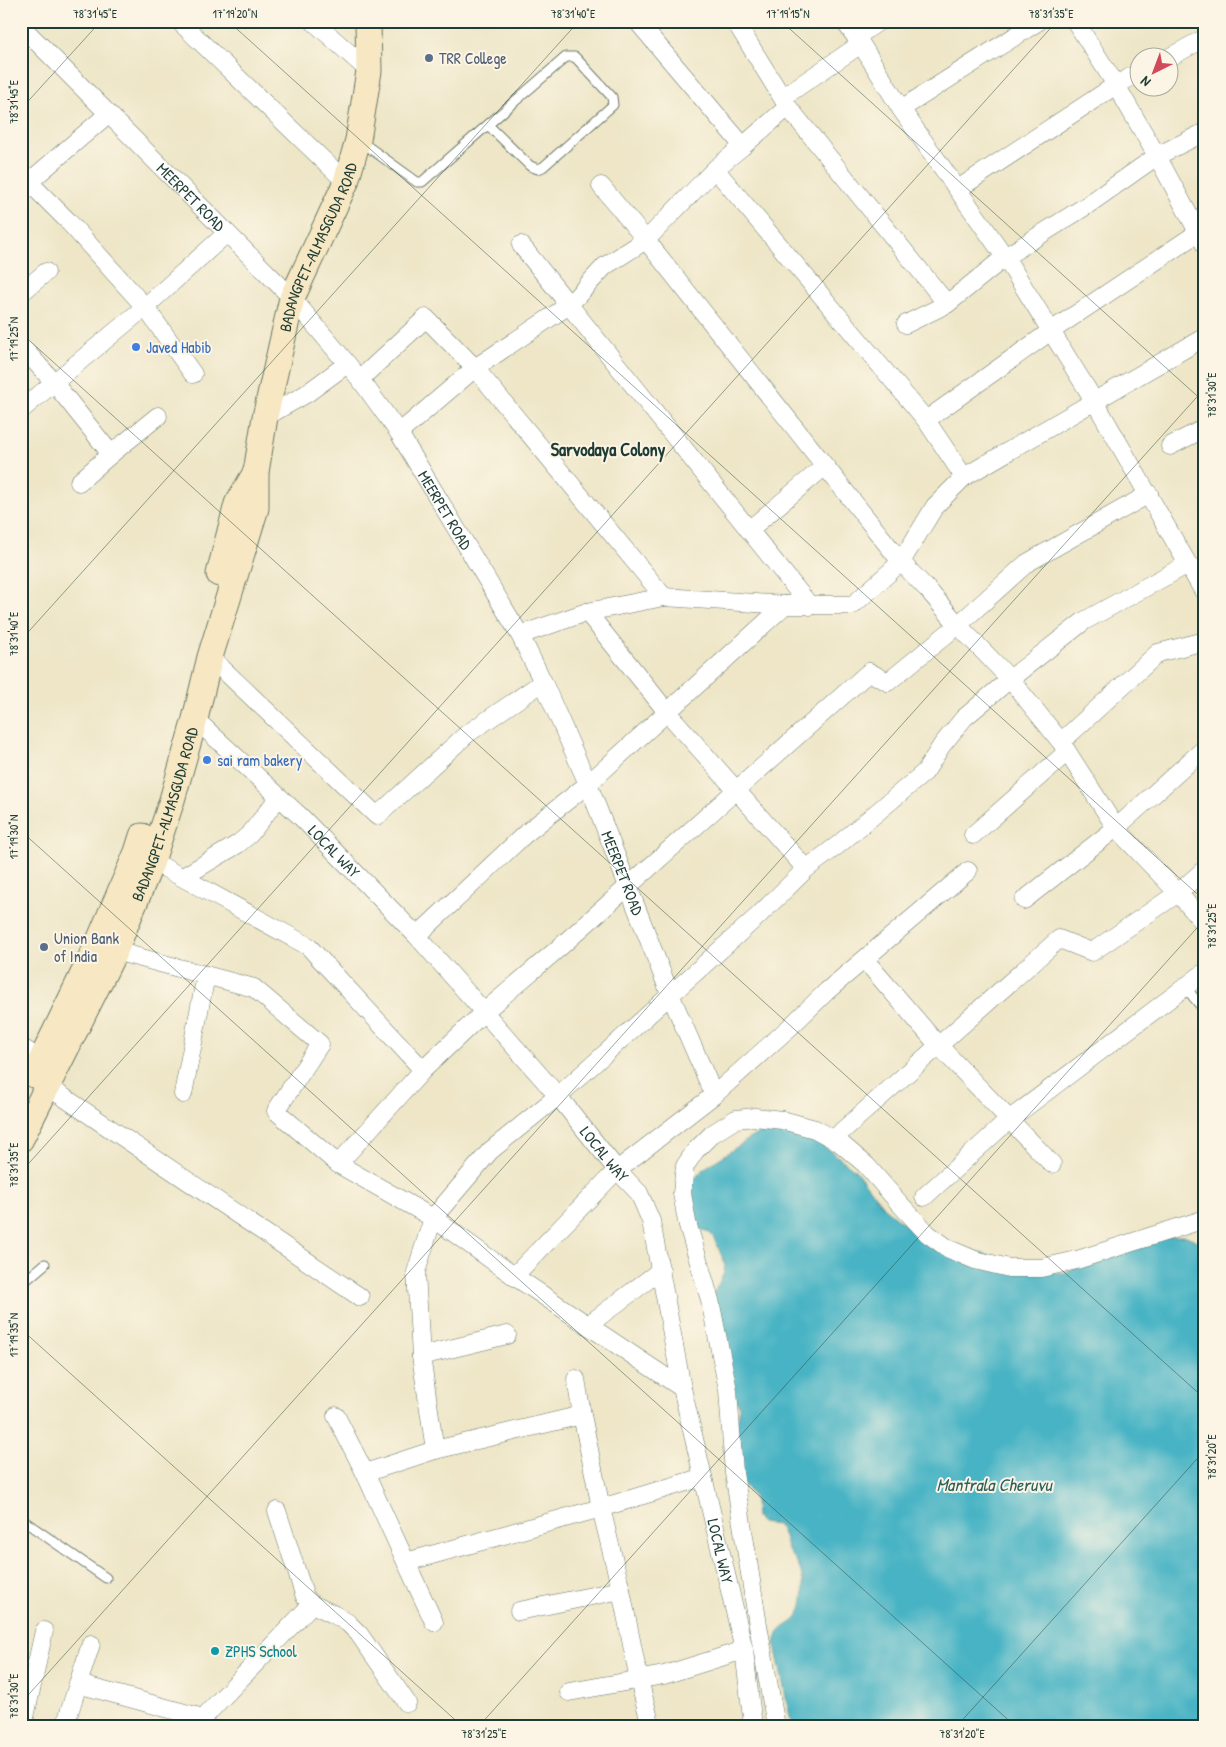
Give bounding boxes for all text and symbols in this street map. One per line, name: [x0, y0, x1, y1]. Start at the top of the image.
text: 78°31'45"E: [73, 5, 118, 22]
text: 17°19'20"N: [213, 5, 257, 22]
text: 78°31'40"E: [551, 5, 596, 22]
text: 17°19'15"N: [766, 5, 810, 22]
text: 78°31'35"E: [1028, 5, 1074, 22]
place label: TRR College: [439, 47, 507, 69]
north arrow: [1128, 48, 1178, 98]
marker: TRR College: [423, 52, 435, 64]
text: N: [1135, 72, 1154, 92]
text: 78°31'45"E: [5, 79, 22, 124]
street label: MEERPET ROAD: [152, 158, 230, 236]
street label: BADANGPET-ALMASGUDA ROAD: [274, 160, 362, 334]
text: 17°19'25"N: [5, 317, 22, 361]
place label: Javed Habib: [146, 336, 211, 358]
marker: Javed Habib: [130, 341, 142, 353]
text: 78°31'30"E: [1203, 372, 1220, 418]
district label: Sarvodaya Colony: [551, 437, 666, 463]
street label: MEERPET ROAD: [413, 466, 477, 554]
text: 78°31'40"E: [5, 611, 22, 656]
street label: BADANGPET-ALMASGUDA ROAD: [126, 724, 203, 904]
place label: sai ram bakery: [217, 749, 303, 771]
marker: sai ram bakery: [201, 754, 213, 766]
text: 17°19'30"N: [5, 815, 22, 859]
street label: LOCAL WAY: [303, 820, 365, 882]
street label: MEERPET ROAD: [596, 828, 649, 918]
text: 78°31'25"E: [1203, 903, 1220, 949]
place label: Union Bank of India: [54, 927, 120, 967]
marker: Union Bank of India: [38, 941, 50, 953]
street label: LOCAL WAY: [575, 1121, 634, 1187]
text: 78°31'35"E: [5, 1142, 22, 1188]
text: 17°19'35"N: [5, 1313, 22, 1357]
text: 78°31'20"E: [1203, 1434, 1220, 1480]
water label: Mantrala Cheruvu: [936, 1472, 1053, 1497]
street label: LOCAL WAY: [702, 1516, 739, 1585]
place label: ZPHS School: [225, 1640, 297, 1662]
marker: ZPHS School: [209, 1645, 221, 1657]
text: 78°31'30"E: [5, 1673, 22, 1719]
text: 78°31'25"E: [461, 1725, 507, 1742]
text: 78°31'20"E: [939, 1725, 985, 1742]

